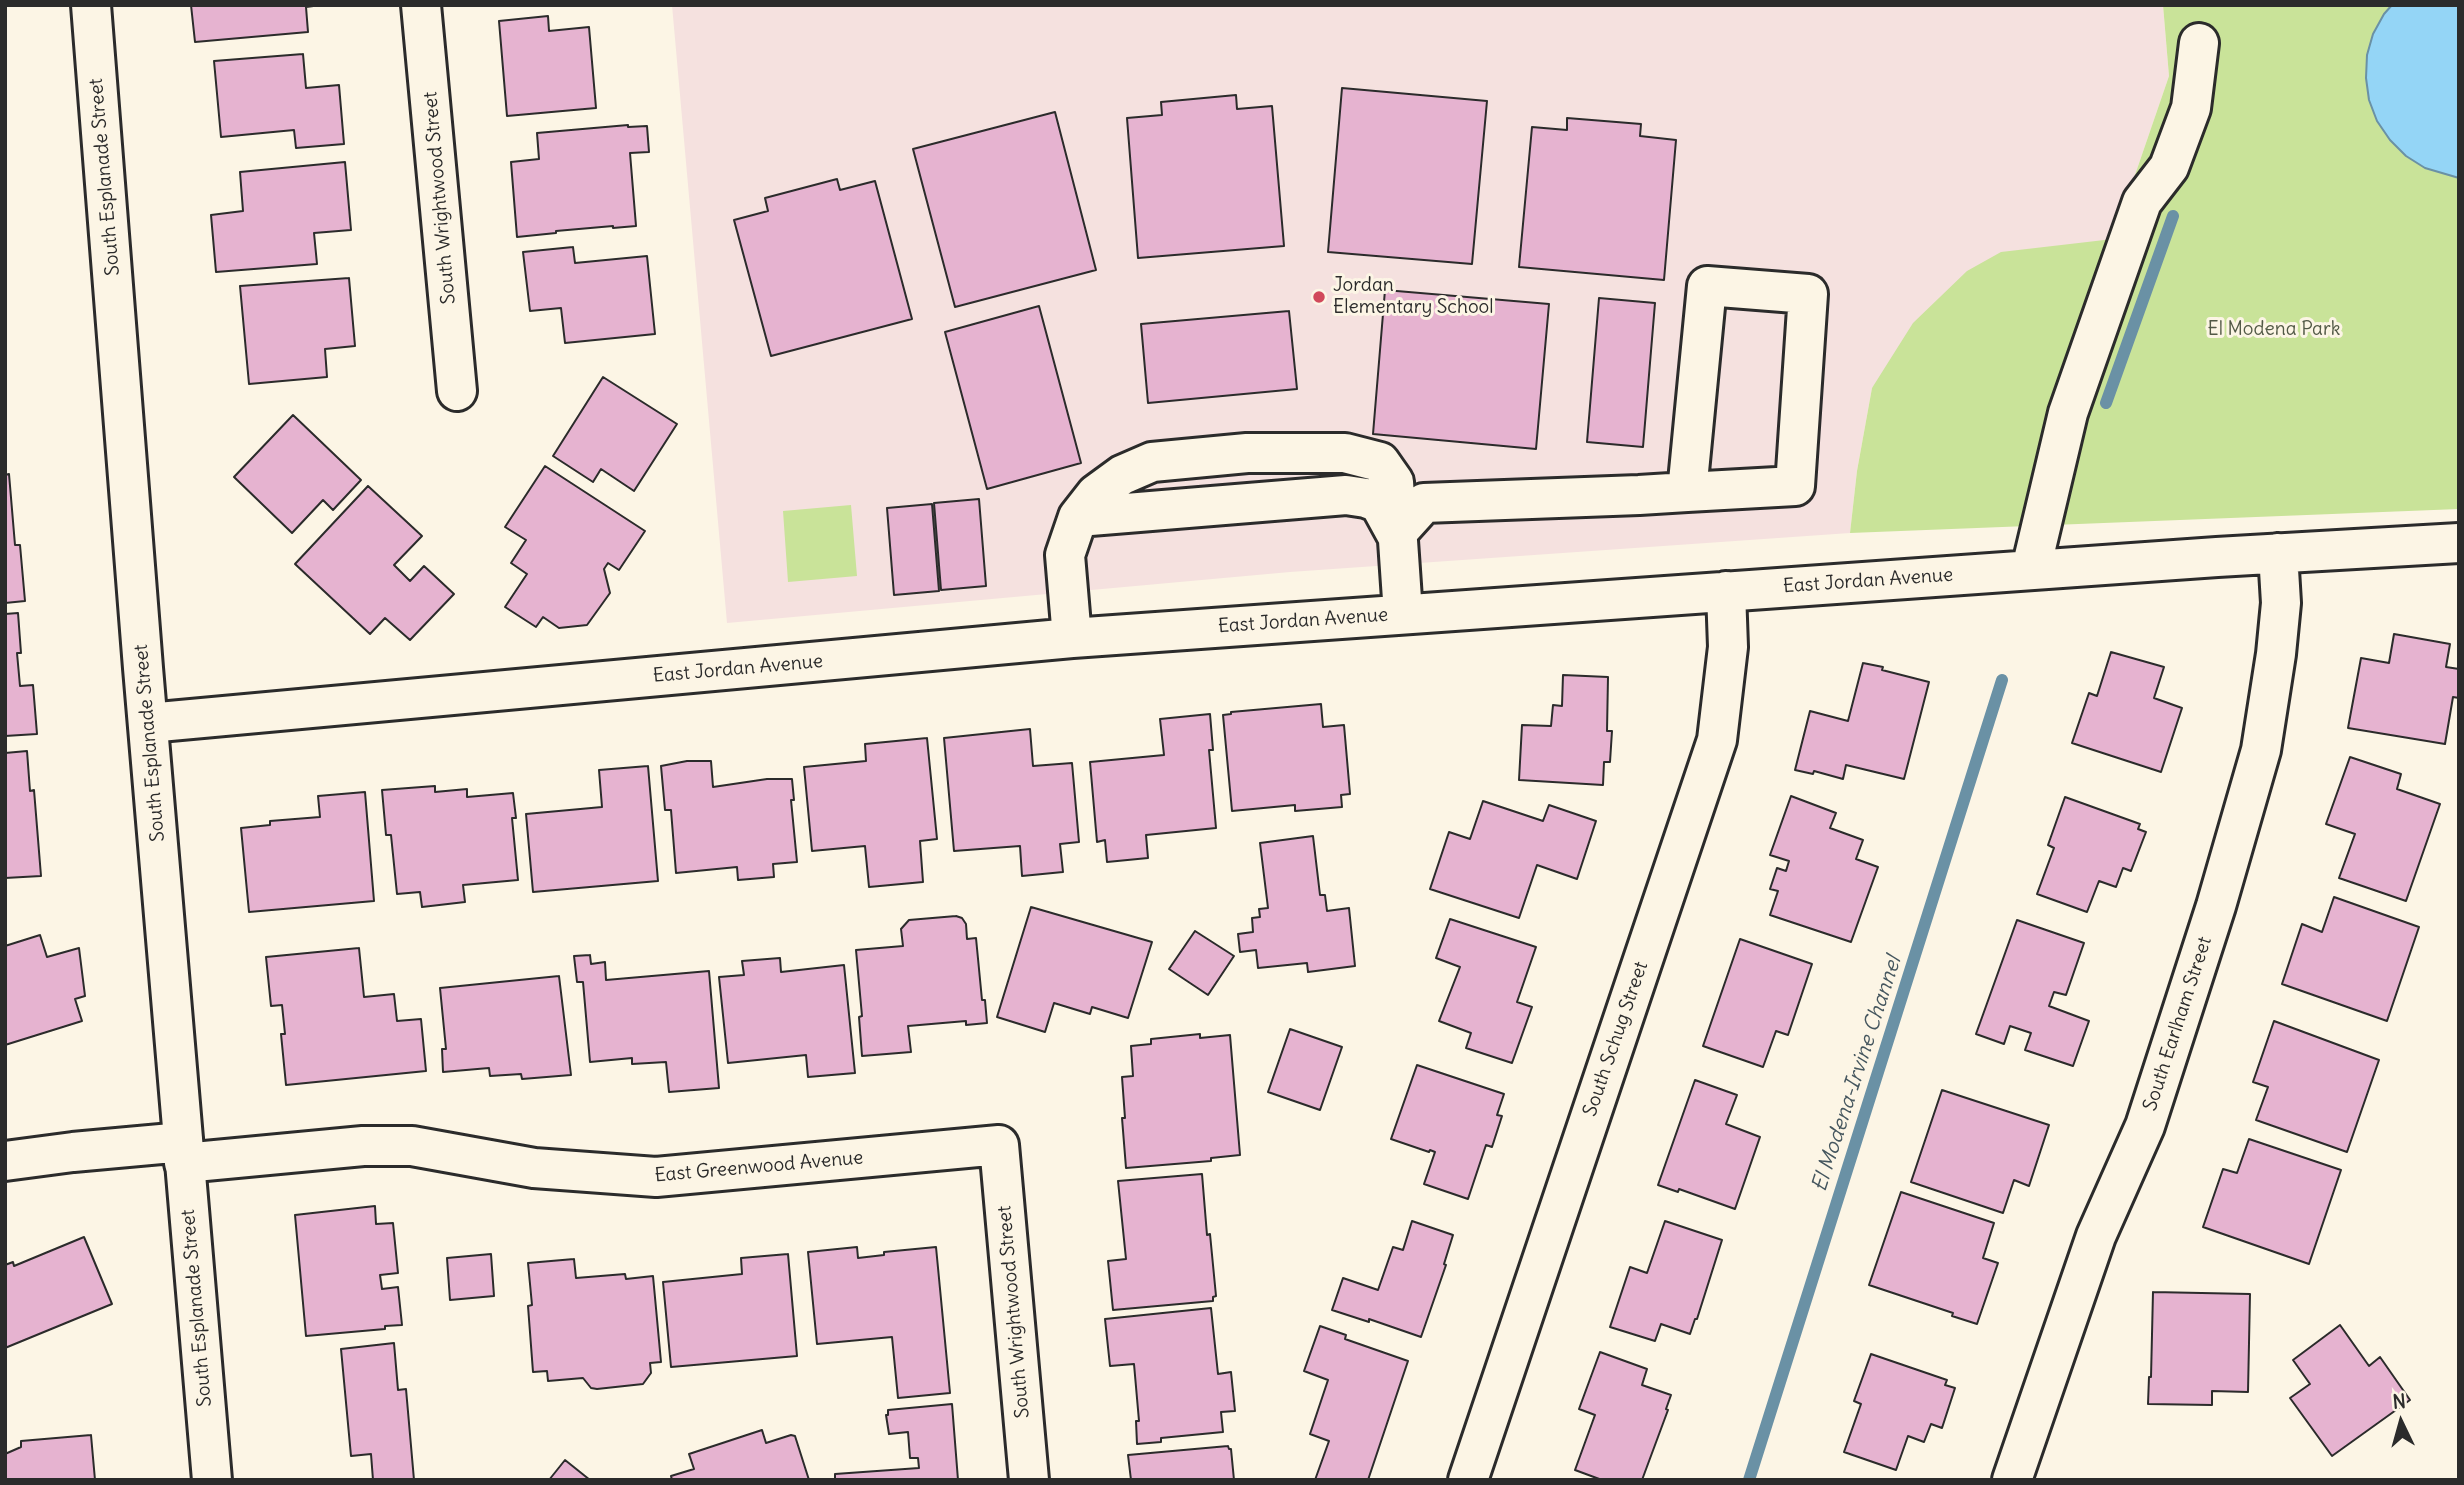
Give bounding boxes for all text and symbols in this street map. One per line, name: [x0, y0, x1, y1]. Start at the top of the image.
street label: South Esplanade Street: [85, 77, 125, 277]
street label: South Wrightwood Street: [419, 91, 461, 305]
place label: Jordan Elementary School: [1333, 275, 1494, 319]
marker: Jordan Elementary School: [1311, 289, 1327, 305]
park label: El Modena Park: [2208, 319, 2340, 341]
street label: East Jordan Avenue: [1782, 564, 1954, 598]
street label: East Jordan Avenue: [1217, 604, 1389, 638]
street label: South Esplanade Street: [130, 643, 170, 843]
street label: East Jordan Avenue: [652, 650, 824, 688]
street label: South Earlham Street: [2139, 934, 2217, 1114]
water label: El Modena-Irvine Channel: [1807, 953, 1907, 1195]
street label: South Schug Street: [1579, 959, 1653, 1119]
street label: East Greenwood Avenue: [654, 1147, 864, 1187]
street label: South Wrightwood Street: [993, 1205, 1035, 1419]
street label: South Esplanade Street: [177, 1208, 217, 1408]
north arrow: [2366, 1387, 2436, 1457]
text: N: [2392, 1389, 2407, 1414]

